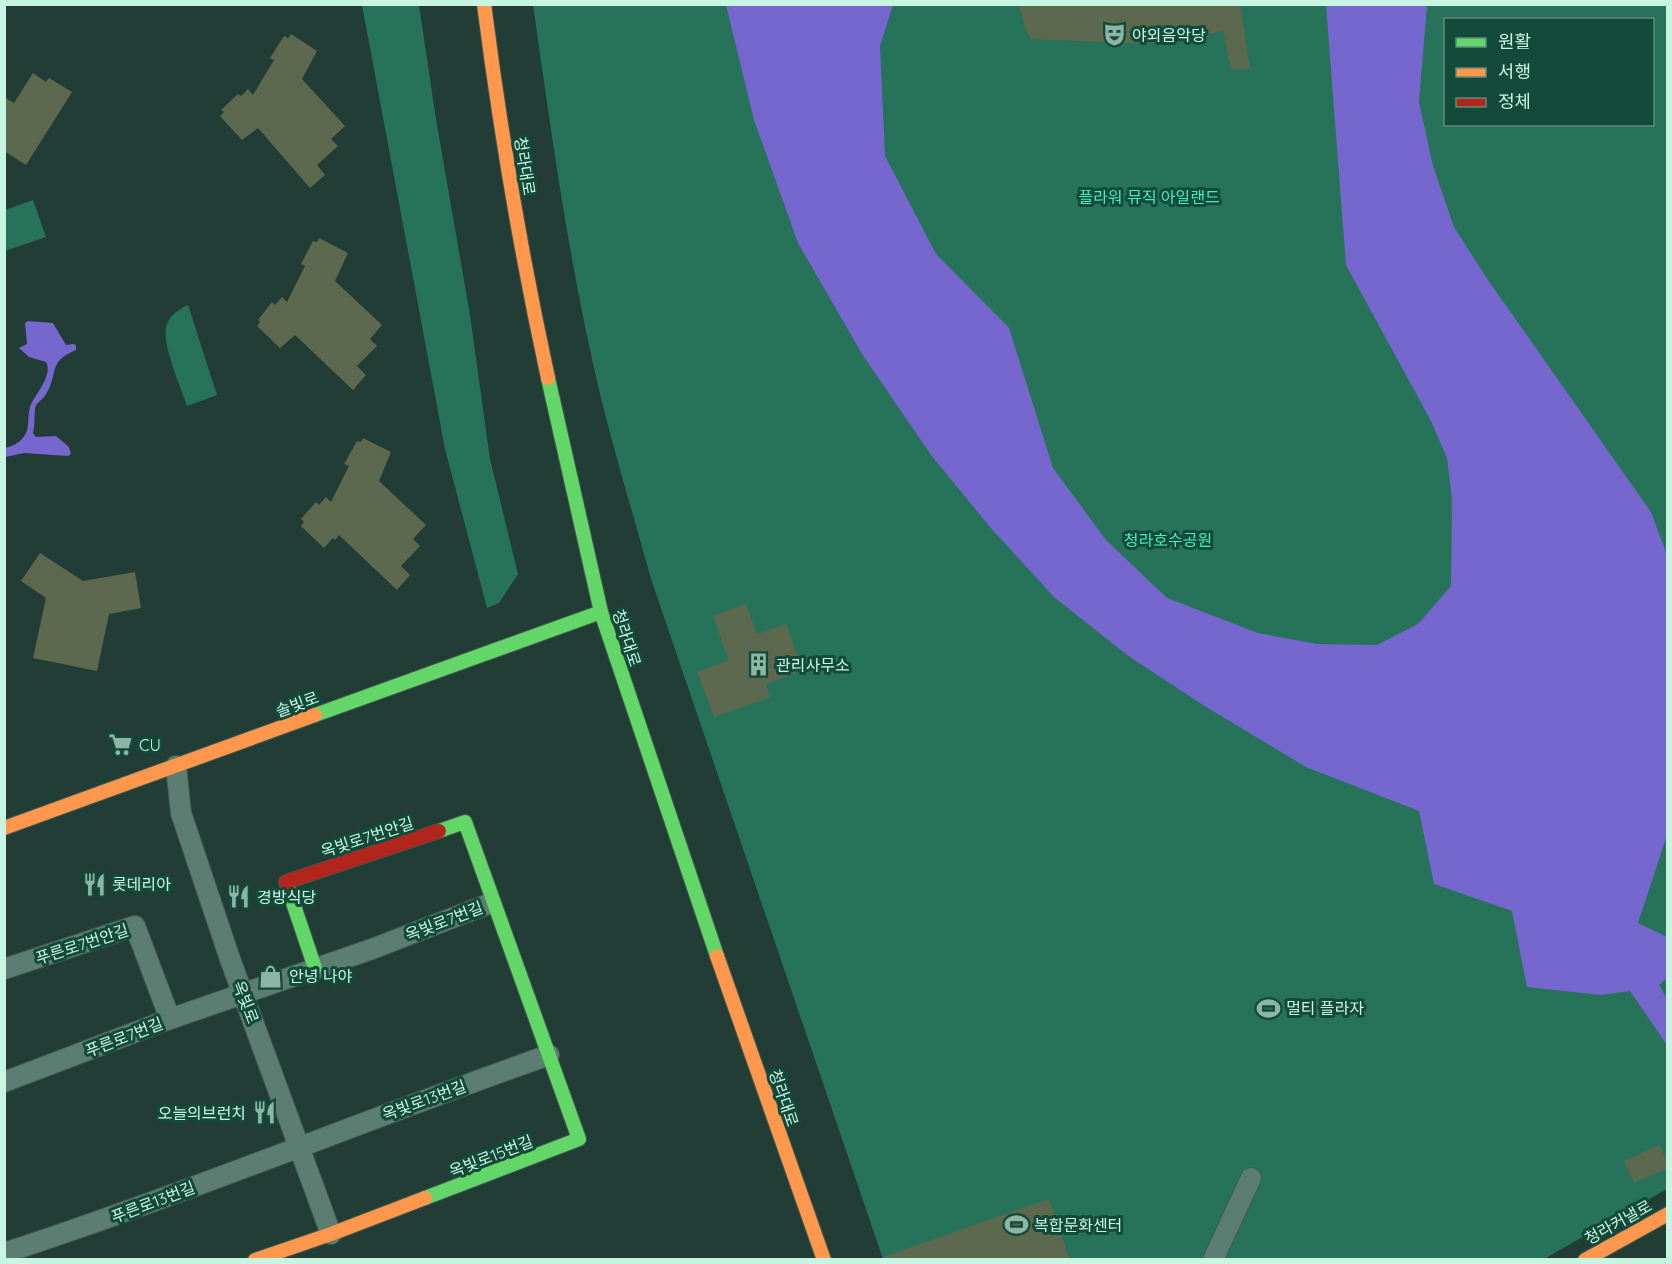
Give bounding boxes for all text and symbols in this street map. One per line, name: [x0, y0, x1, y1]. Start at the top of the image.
legend: [1444, 18, 1654, 126]
theatre icon: 야외음악당: [1101, 22, 1127, 48]
place label: 야외음악당: [1132, 25, 1206, 45]
text: 원활: [1498, 30, 1531, 53]
text: 서행: [1498, 60, 1531, 83]
text: 정체: [1498, 90, 1531, 113]
street label: 청라대로: [511, 135, 540, 197]
park label: 플라워 뮤직 아일랜드: [1078, 187, 1220, 207]
park label: 청라호수공원: [1124, 530, 1212, 550]
street label: 청라대로: [608, 607, 646, 669]
building icon: 관리사무소: [745, 652, 771, 678]
place label: 관리사무소: [776, 655, 850, 675]
street label: 솔빛로: [273, 687, 321, 721]
supermarket icon: CU: [108, 732, 134, 758]
place label: CU: [139, 735, 161, 755]
street label: 옥빛로7번안길: [318, 813, 416, 861]
restaurant icon: 롯데리아: [81, 871, 107, 897]
place label: 롯데리아: [112, 874, 171, 894]
restaurant icon: 경방식당: [226, 884, 252, 910]
place label: 경방식당: [257, 887, 316, 907]
street label: 옥빛로7번길: [402, 897, 486, 945]
street label: 푸른로7번안길: [33, 920, 131, 968]
shop icon: 안녕 나야: [258, 963, 284, 989]
place label: 안녕 나야: [289, 966, 353, 986]
street label: 옥빛로: [229, 978, 263, 1026]
sports icon: 멀티 플라자: [1255, 995, 1281, 1021]
place label: 멀티 플라자: [1286, 998, 1364, 1018]
street label: 푸른로7번길: [82, 1013, 166, 1061]
street label: 청라대로: [765, 1067, 803, 1129]
street label: 옥빛로13번길: [379, 1076, 469, 1124]
restaurant icon: 오늘의브런치: [251, 1100, 277, 1126]
place label: 오늘의브런치: [158, 1103, 246, 1123]
street label: 옥빛로15번길: [446, 1131, 536, 1181]
street label: 푸른로13번길: [108, 1177, 198, 1227]
street label: 청라커낼로: [1581, 1195, 1655, 1249]
sports icon: 복합문화센터: [1003, 1212, 1029, 1238]
place label: 복합문화센터: [1034, 1215, 1122, 1235]

